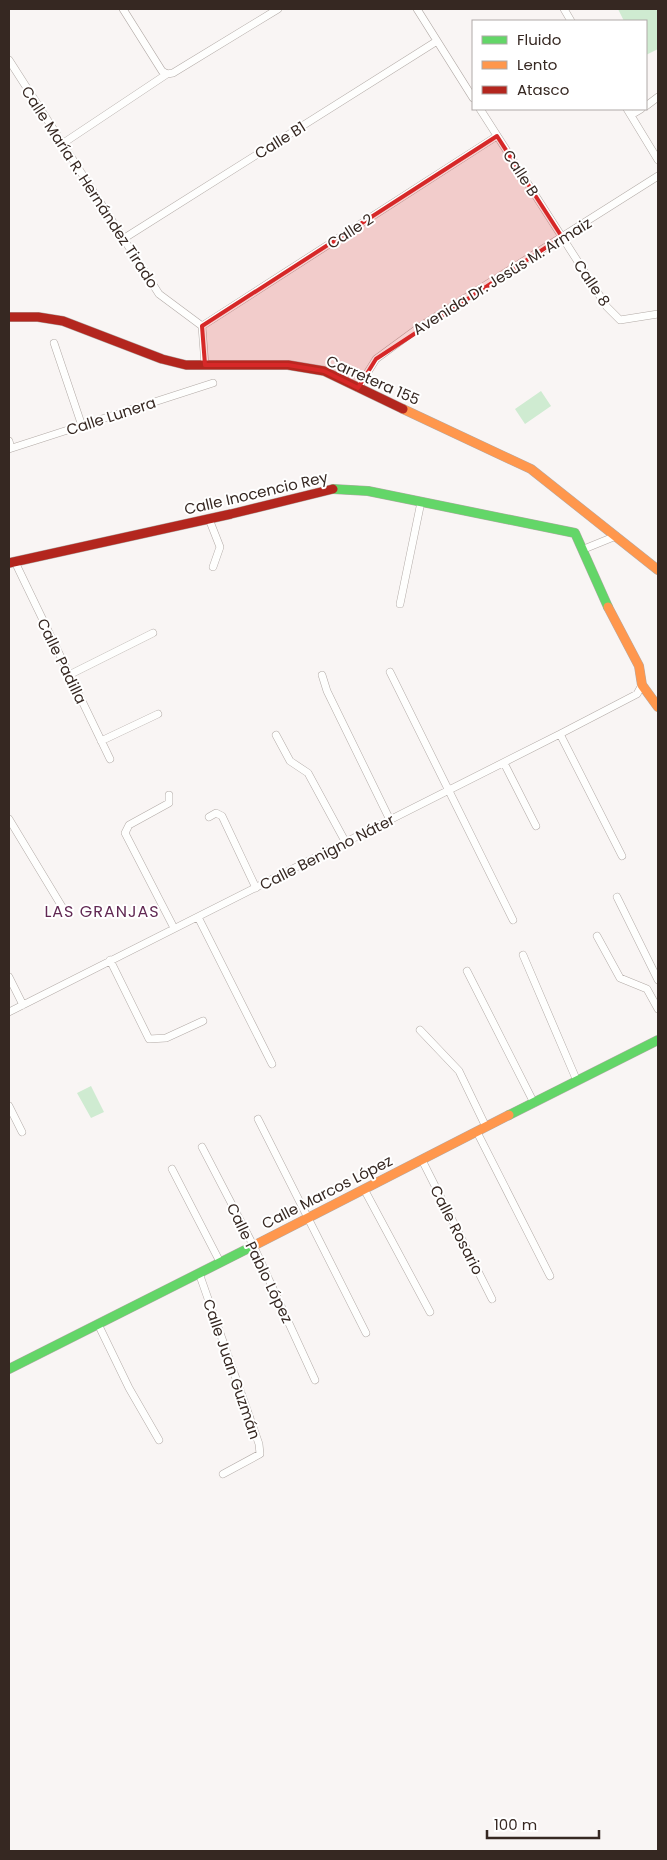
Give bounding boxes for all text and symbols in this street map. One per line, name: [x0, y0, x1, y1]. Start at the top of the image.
legend: [472, 20, 647, 110]
text: Fluido: [517, 29, 561, 50]
text: Lento: [517, 54, 557, 75]
text: Atasco: [517, 79, 569, 100]
street label: Calle María R. Hernández Tirado: [17, 82, 163, 292]
street label: Calle B1: [251, 116, 309, 164]
street label: Calle B: [498, 146, 544, 200]
street label: Calle 2: [323, 208, 377, 254]
street label: Avenida Dr. Jesús M. Armaiz: [409, 212, 596, 340]
street label: Calle 8: [569, 256, 615, 310]
street label: Carretera 155: [323, 350, 423, 410]
street label: Calle Lunera: [63, 392, 159, 440]
street label: Calle Inocencio Rey: [182, 466, 330, 520]
street label: Calle Padilla: [32, 615, 92, 707]
street label: Calle Benigno Náter: [256, 809, 398, 895]
district label: LAS GRANJAS: [44, 900, 160, 923]
street label: Calle Marcos López: [258, 1150, 396, 1234]
street label: Calle Rosario: [425, 1182, 489, 1278]
street label: Calle Pablo López: [222, 1200, 298, 1327]
street label: Calle Juan Guzmán: [198, 1296, 266, 1442]
scale bar: [487, 1808, 600, 1840]
text: 100 m: [494, 1814, 537, 1835]

